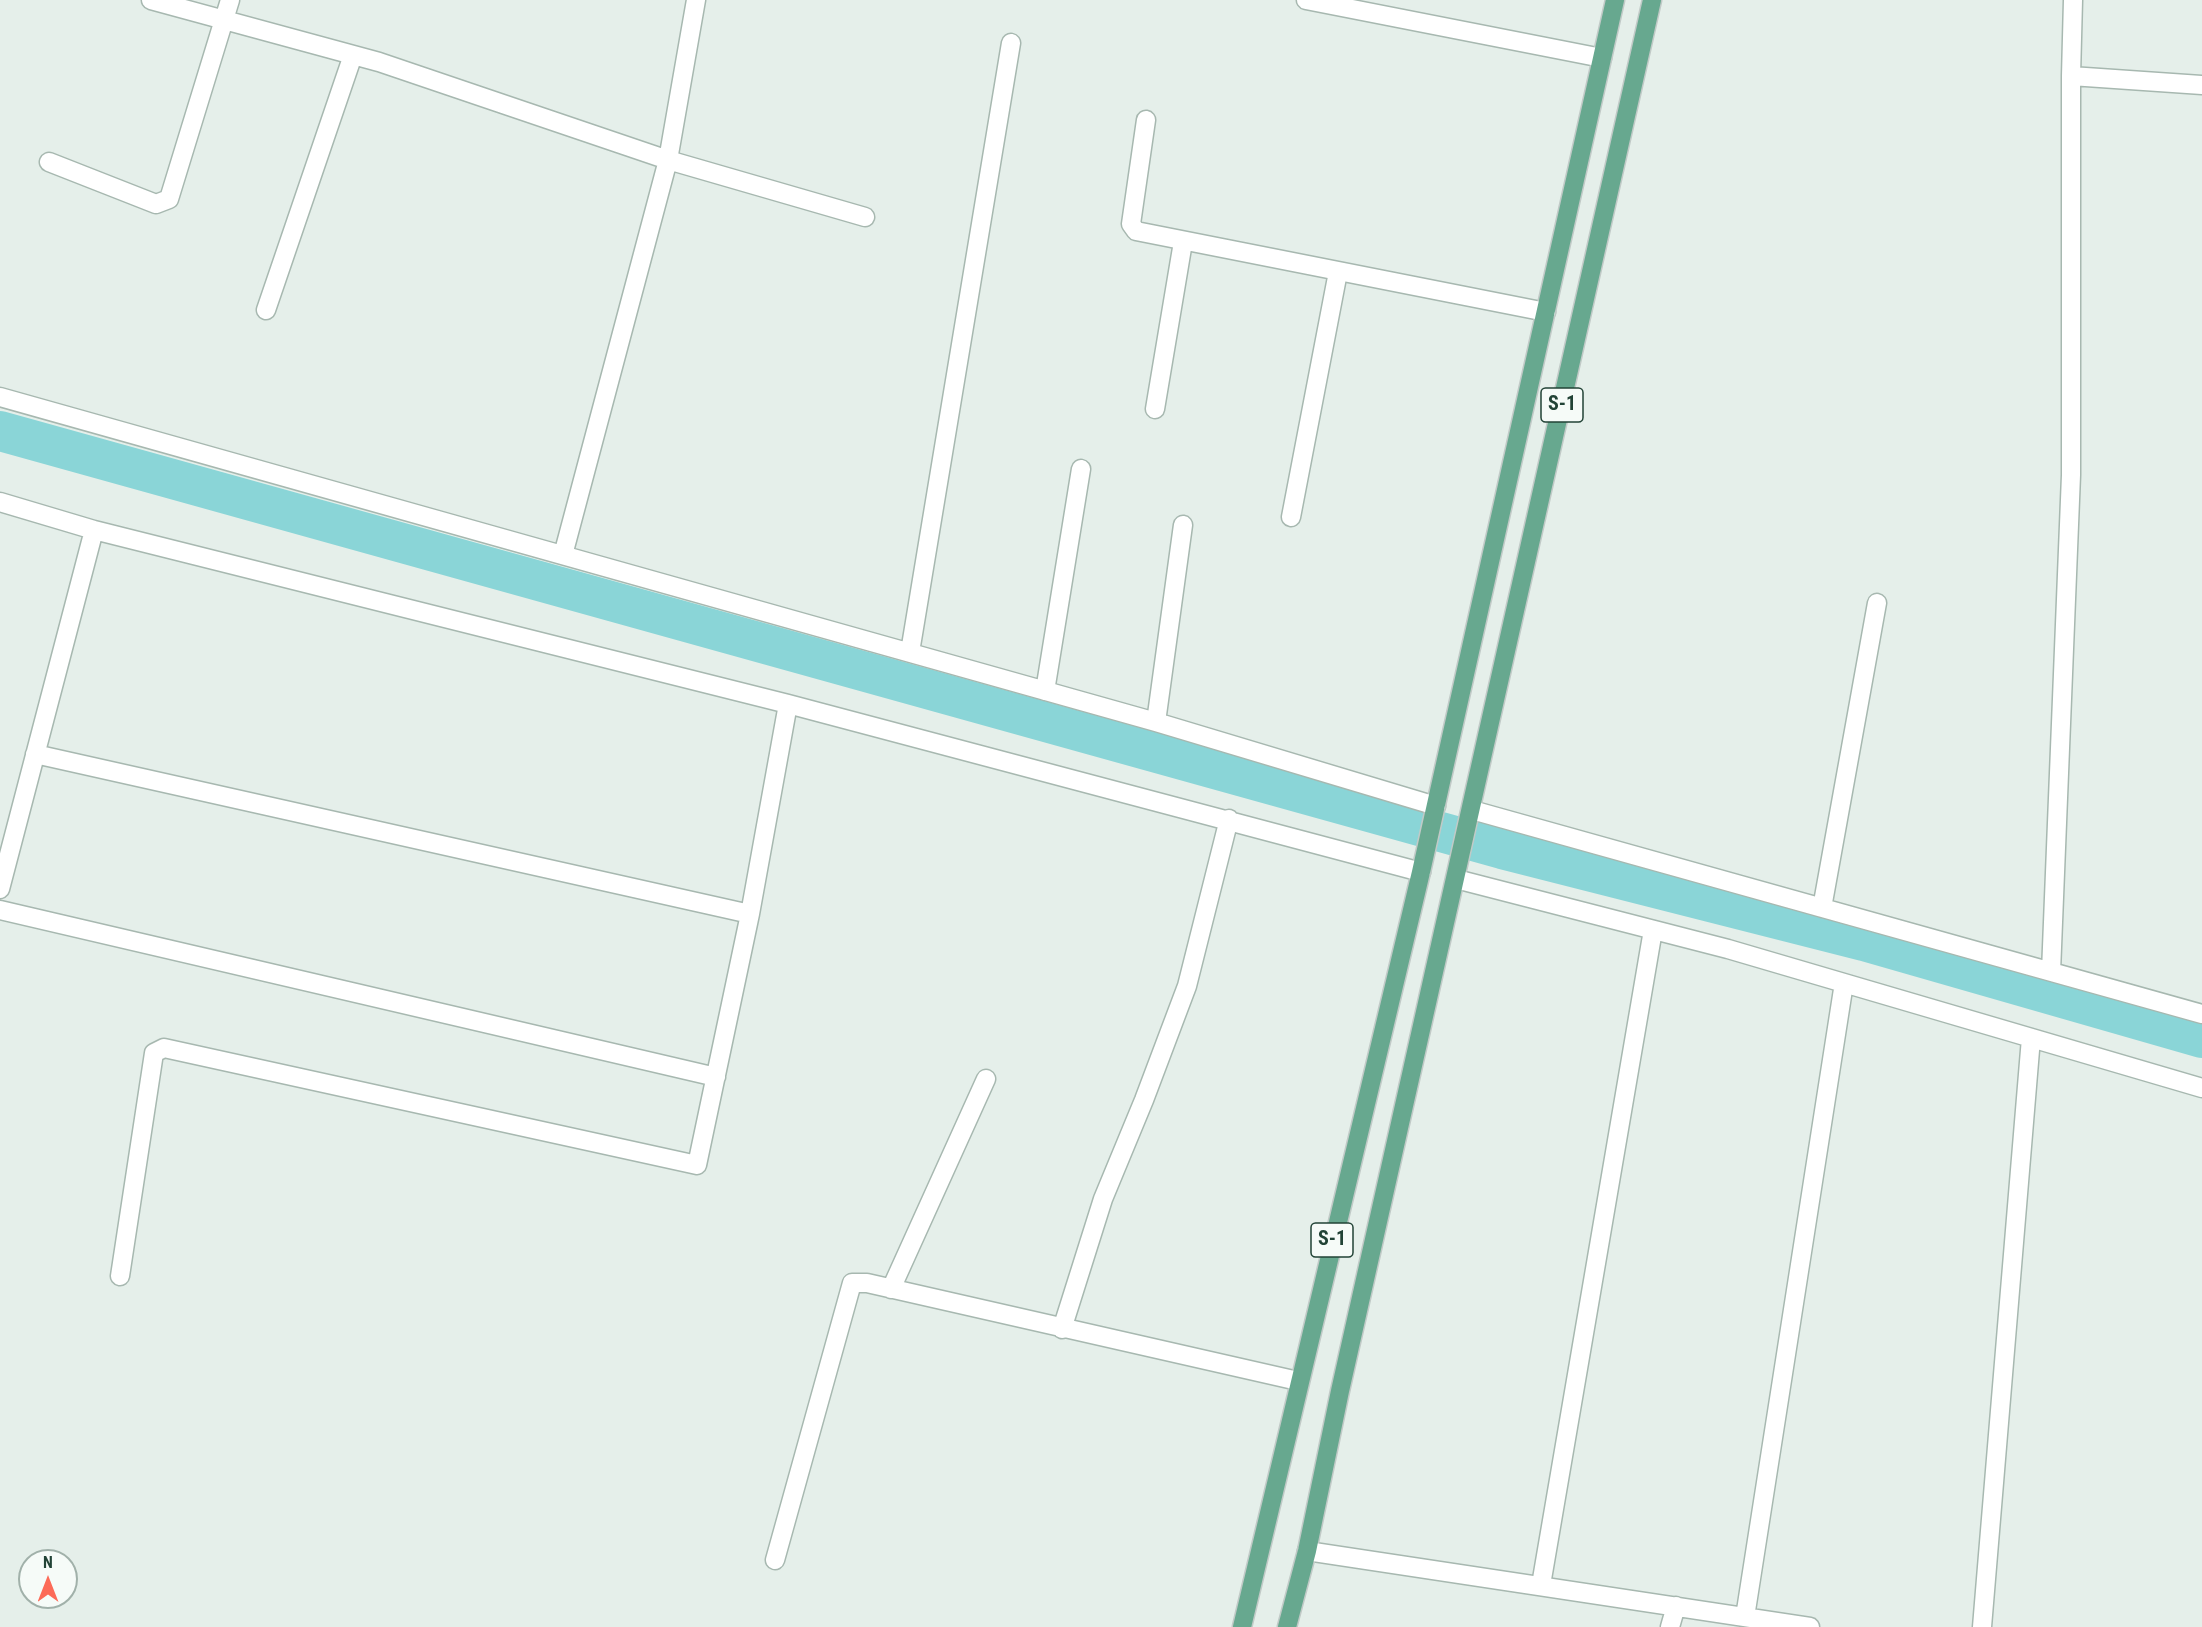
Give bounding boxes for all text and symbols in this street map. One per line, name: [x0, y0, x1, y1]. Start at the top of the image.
road number: S-1: [1541, 388, 1583, 422]
road number: S-1: [1311, 1223, 1353, 1257]
north arrow: [18, 1549, 78, 1609]
text: N: [43, 1553, 53, 1572]

